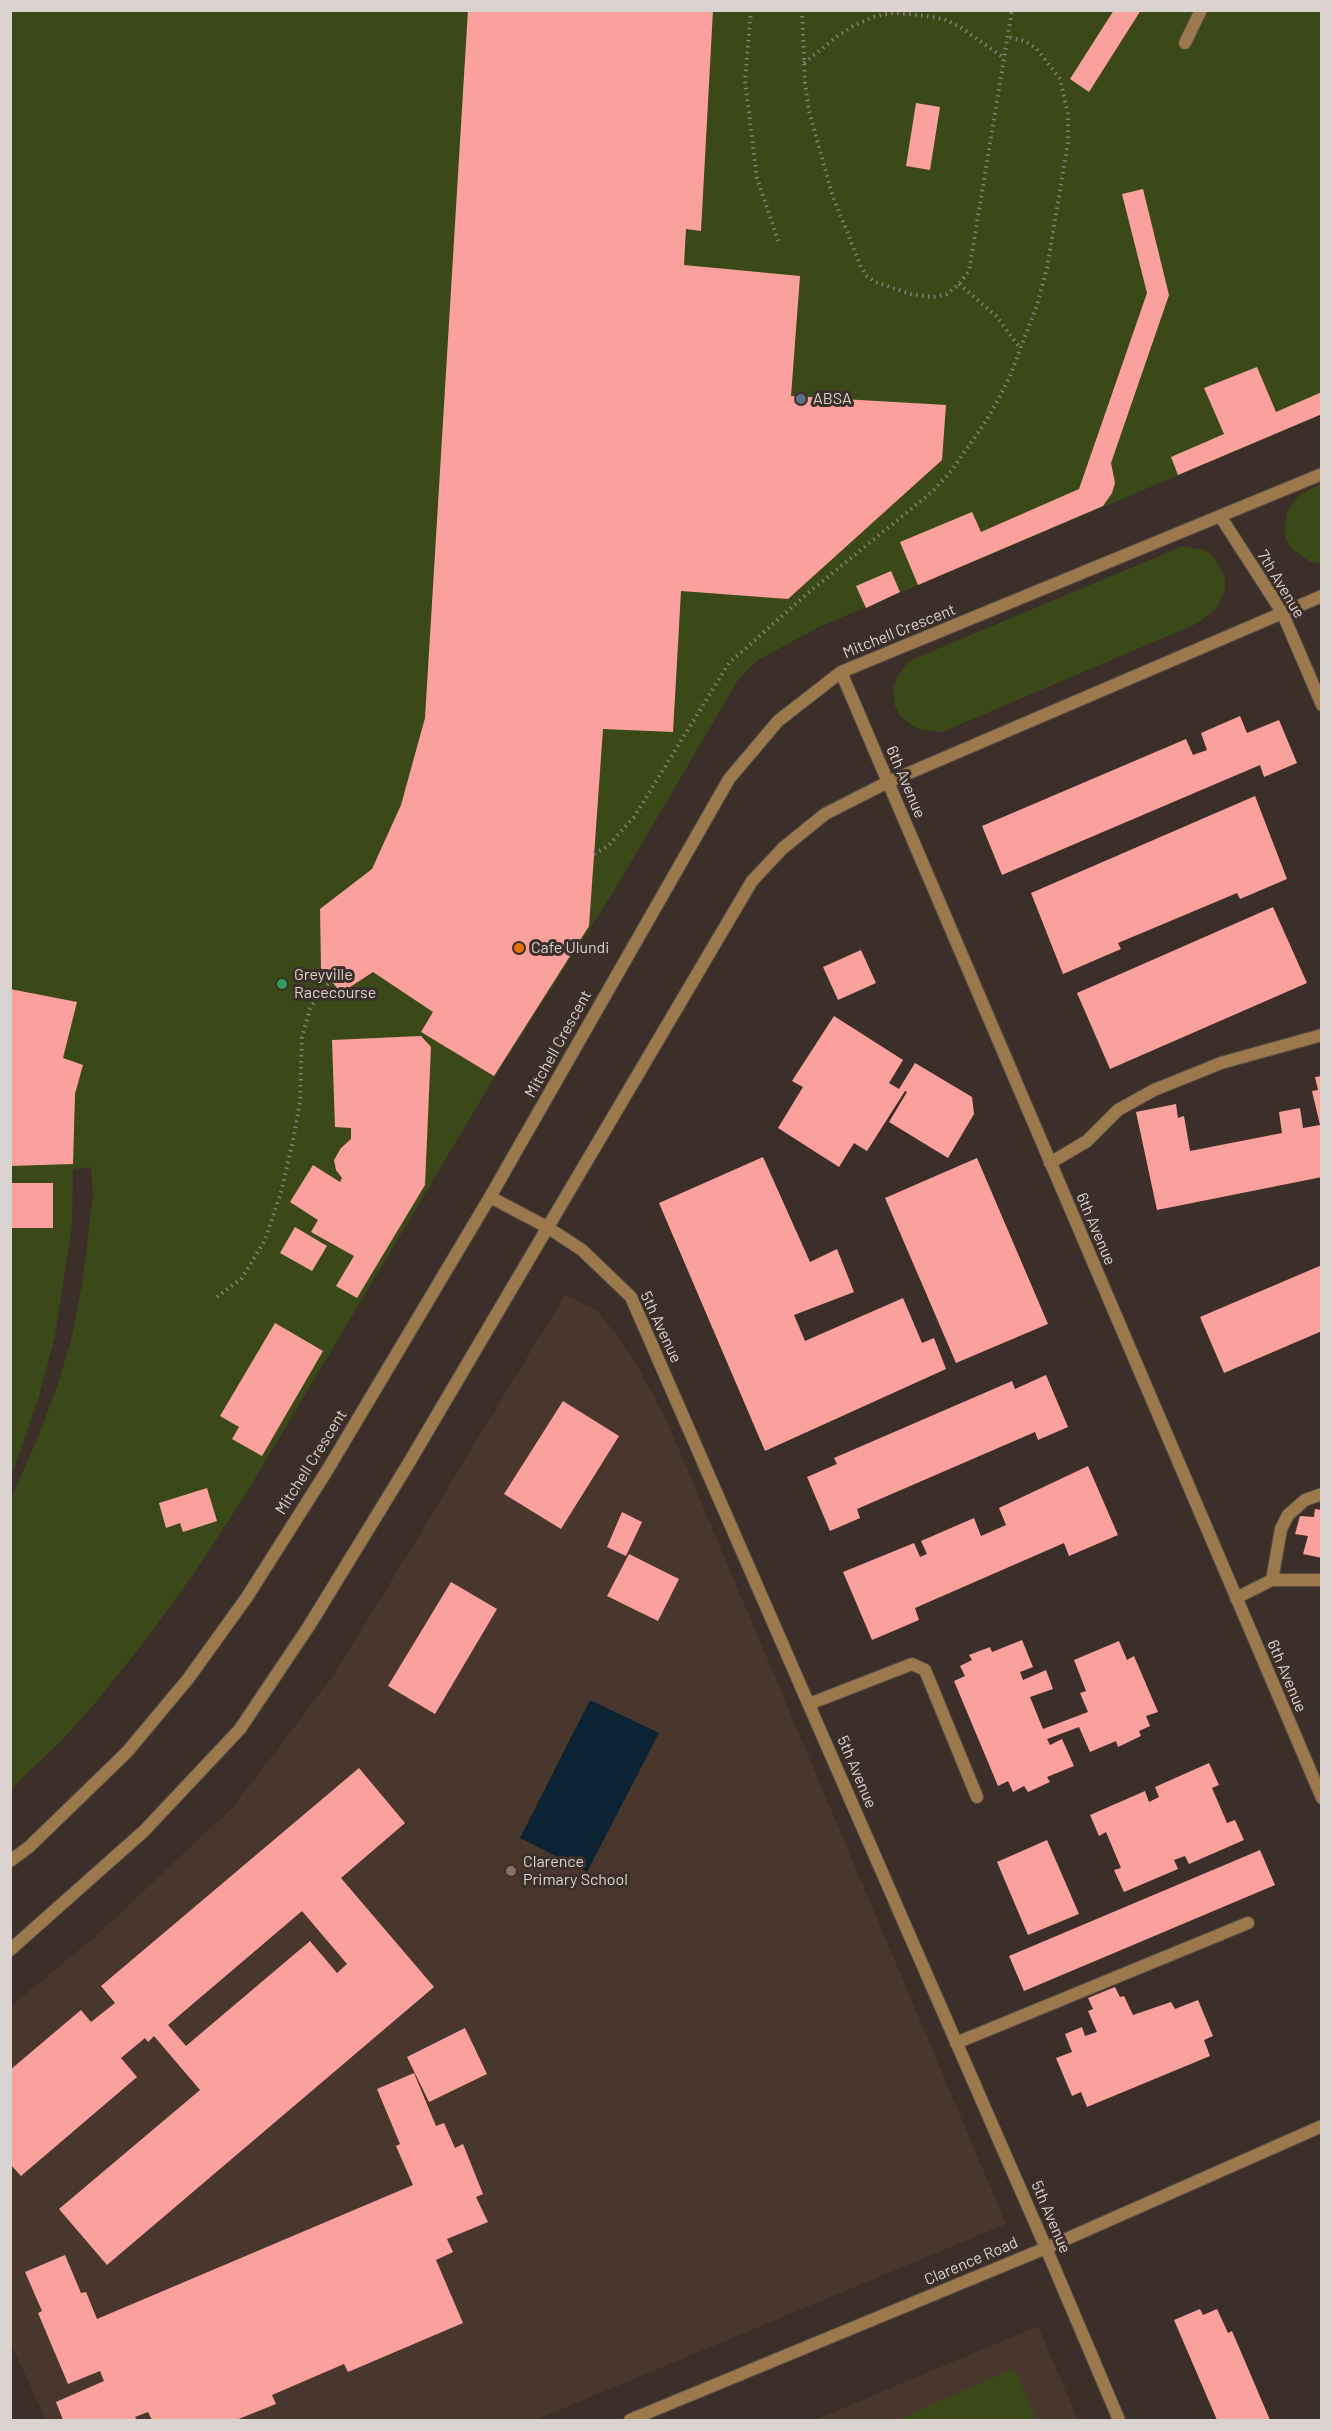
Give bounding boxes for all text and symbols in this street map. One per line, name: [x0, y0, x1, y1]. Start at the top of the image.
place label: ABSA: [813, 389, 852, 409]
marker: ABSA: [794, 392, 808, 406]
street label: 7th Avenue: [1253, 546, 1309, 622]
street label: Mitchell Crescent: [840, 600, 958, 662]
street label: 6th Avenue: [882, 743, 930, 821]
place label: Cafe Ulundi: [531, 938, 609, 958]
marker: Cafe Ulundi: [512, 941, 526, 955]
place label: Greyville Racecourse: [294, 965, 376, 1003]
marker: Greyville Racecourse: [275, 977, 289, 991]
street label: Mitchell Crescent: [521, 987, 595, 1101]
street label: 6th Avenue: [1072, 1190, 1120, 1268]
street label: 5th Avenue: [636, 1288, 686, 1366]
street label: Mitchell Crescent: [271, 1406, 351, 1518]
street label: 6th Avenue: [1263, 1637, 1311, 1715]
street label: 5th Avenue: [833, 1733, 881, 1811]
place label: Clarence Primary School: [523, 1852, 628, 1890]
marker: Clarence Primary School: [504, 1864, 518, 1878]
street label: 5th Avenue: [1027, 2178, 1075, 2256]
street label: Clarence Road: [921, 2233, 1021, 2289]

